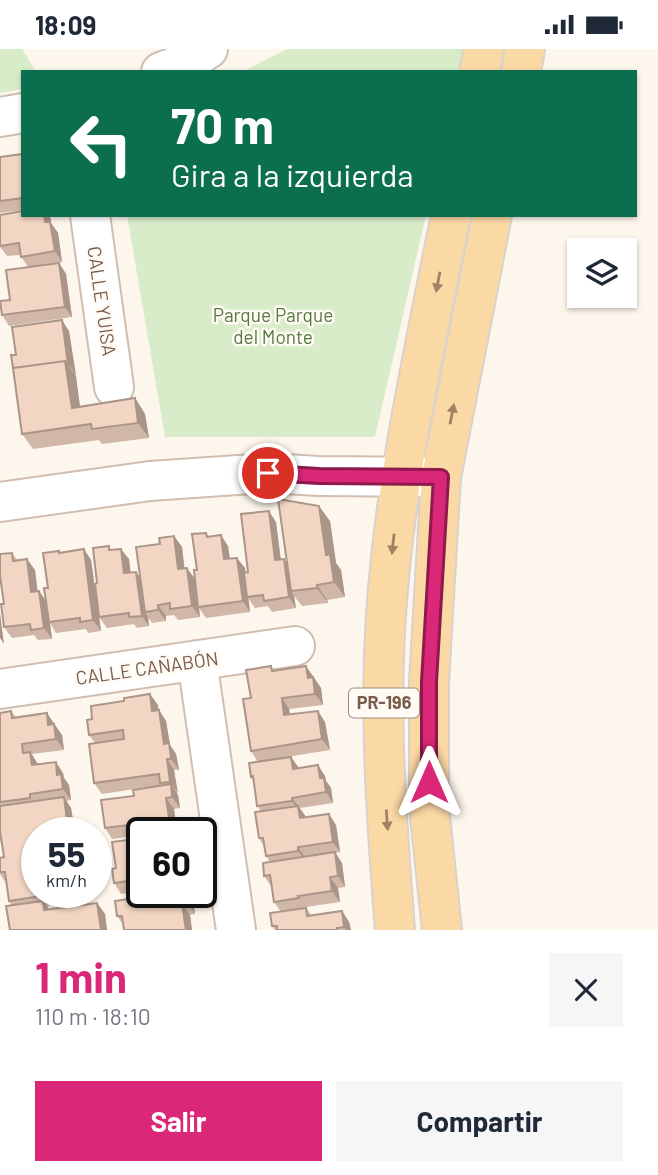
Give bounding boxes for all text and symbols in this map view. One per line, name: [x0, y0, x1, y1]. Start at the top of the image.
text: 18:09: [35, 9, 96, 40]
text: 70 m: [171, 95, 274, 154]
icon: left: [56, 98, 147, 189]
text: Gira a la izquierda: [171, 155, 414, 193]
map controls: [567, 238, 637, 308]
button: layers: [567, 238, 637, 308]
street label: CALLE YUISA: [83, 245, 122, 357]
one-way arrow: [432, 271, 443, 293]
park label: Parque Parque del Monte: [213, 303, 333, 348]
one-way arrow: [447, 403, 458, 425]
pin: [238, 443, 298, 503]
icon: arrive: [249, 454, 287, 492]
one-way arrow: [387, 533, 398, 555]
street label: CALLE CAÑABÓN: [74, 646, 220, 689]
road number: PR-196: [349, 689, 419, 717]
position arrow: [392, 745, 466, 819]
one-way arrow: [382, 809, 393, 831]
speed limit sign: 60: [126, 817, 217, 908]
text: 55: [48, 832, 85, 874]
text: km/h: [46, 869, 87, 891]
text: 1 min: [35, 951, 127, 1001]
button: close: [549, 953, 623, 1027]
text: 110 m · 18:10: [35, 1002, 151, 1030]
button: Salir: [35, 1081, 322, 1161]
button: Compartir: [336, 1081, 623, 1161]

